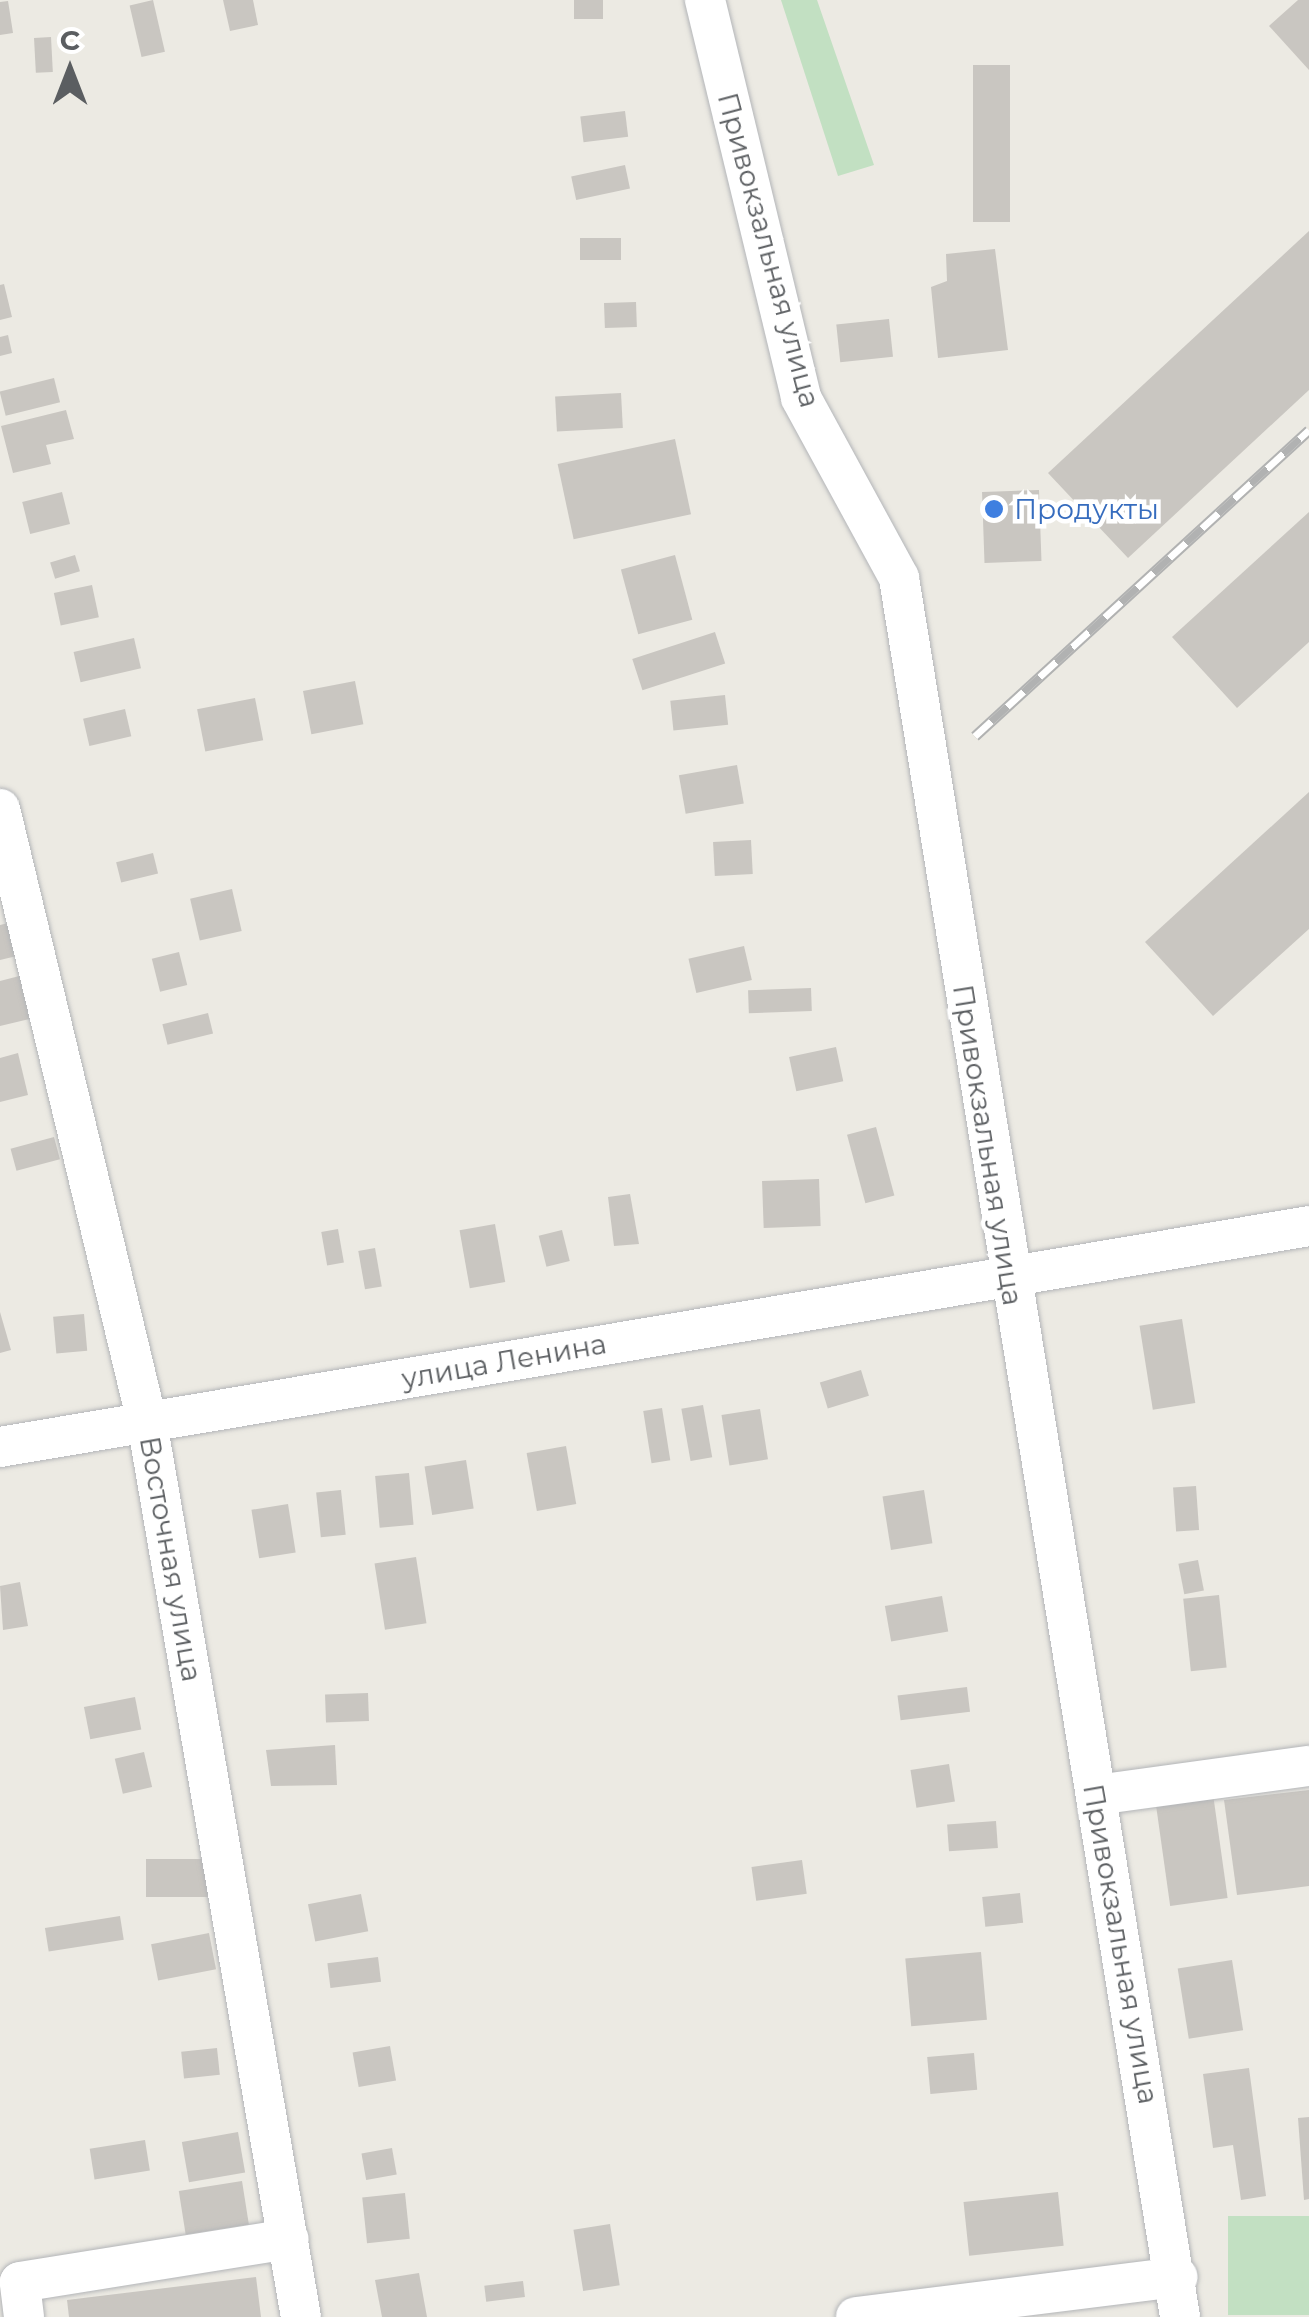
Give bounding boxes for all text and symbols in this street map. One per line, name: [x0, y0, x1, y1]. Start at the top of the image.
north arrow: [20, 20, 120, 120]
text: С: [60, 23, 80, 57]
street label: Привокзальная улица: [711, 89, 827, 411]
place label: Продукты: [1014, 492, 1159, 526]
marker: Продукты: [983, 498, 1005, 520]
street label: Привокзальная улица: [946, 982, 1030, 1308]
street label: улица Ленина: [399, 1326, 609, 1396]
street label: Восточная улица: [133, 1434, 209, 1684]
street label: Привокзальная улица: [1076, 1781, 1166, 2107]

